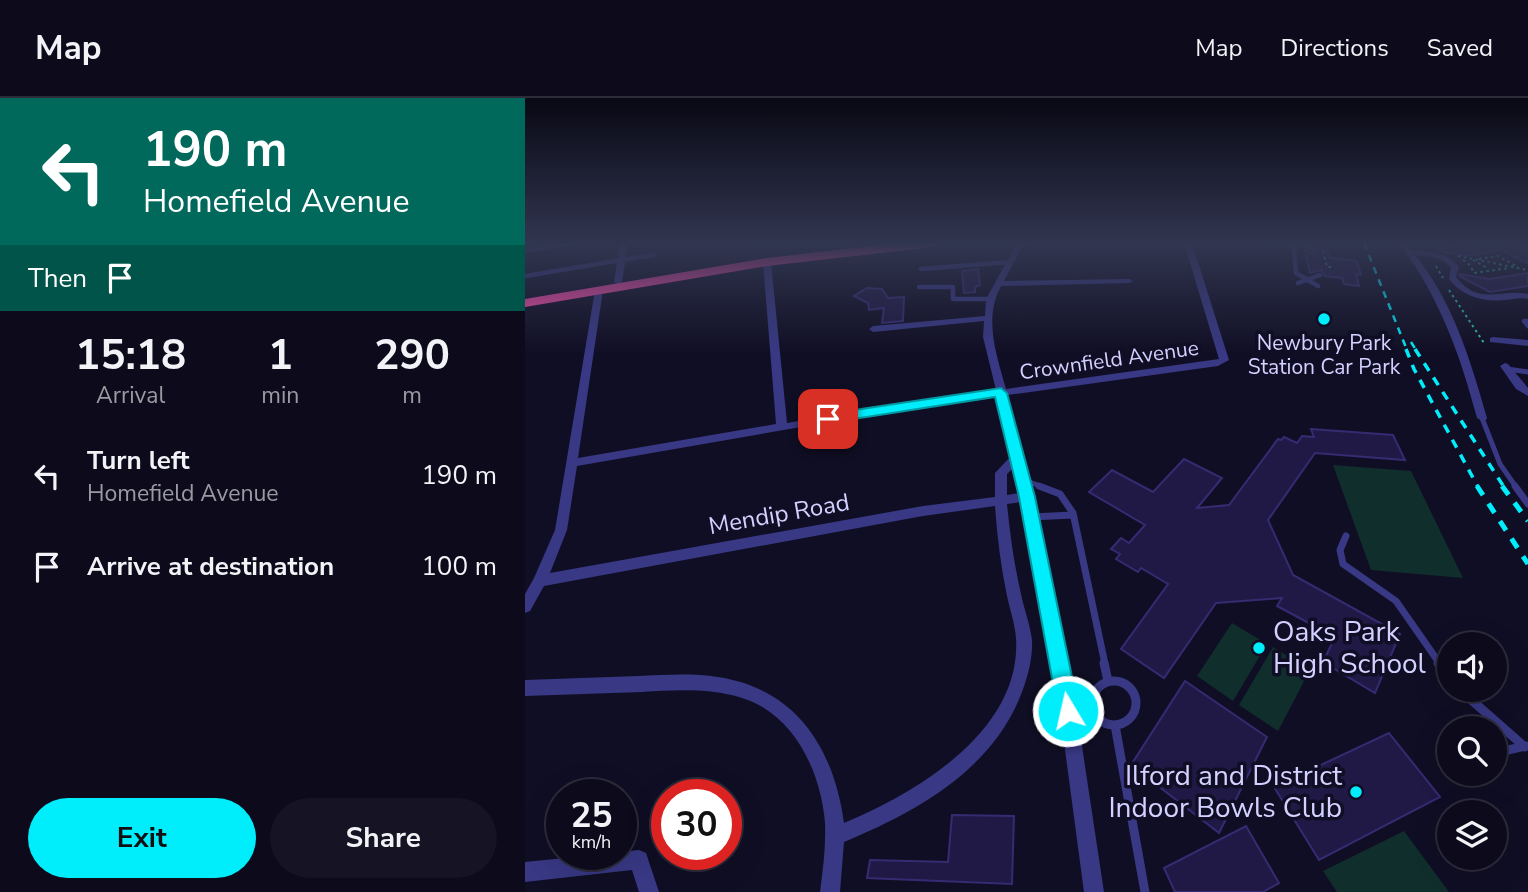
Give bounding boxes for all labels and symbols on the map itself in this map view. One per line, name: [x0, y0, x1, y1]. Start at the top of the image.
marker: Newbury Park Station Car Park: [1316, 311, 1332, 327]
place label: Newbury Park Station Car Park: [1248, 329, 1401, 381]
street label: Crownfield Avenue: [1018, 334, 1200, 386]
pin: [798, 389, 858, 449]
street label: Mendip Road: [706, 486, 852, 542]
place label: Oaks Park High School: [1273, 613, 1427, 683]
marker: Oaks Park High School: [1251, 640, 1267, 656]
position arrow: [1031, 674, 1105, 748]
place label: Ilford and District Indoor Bowls Club: [1108, 757, 1342, 827]
speed limit sign: 30: [651, 779, 742, 870]
marker: Ilford and District Indoor Bowls Club: [1348, 784, 1364, 800]

